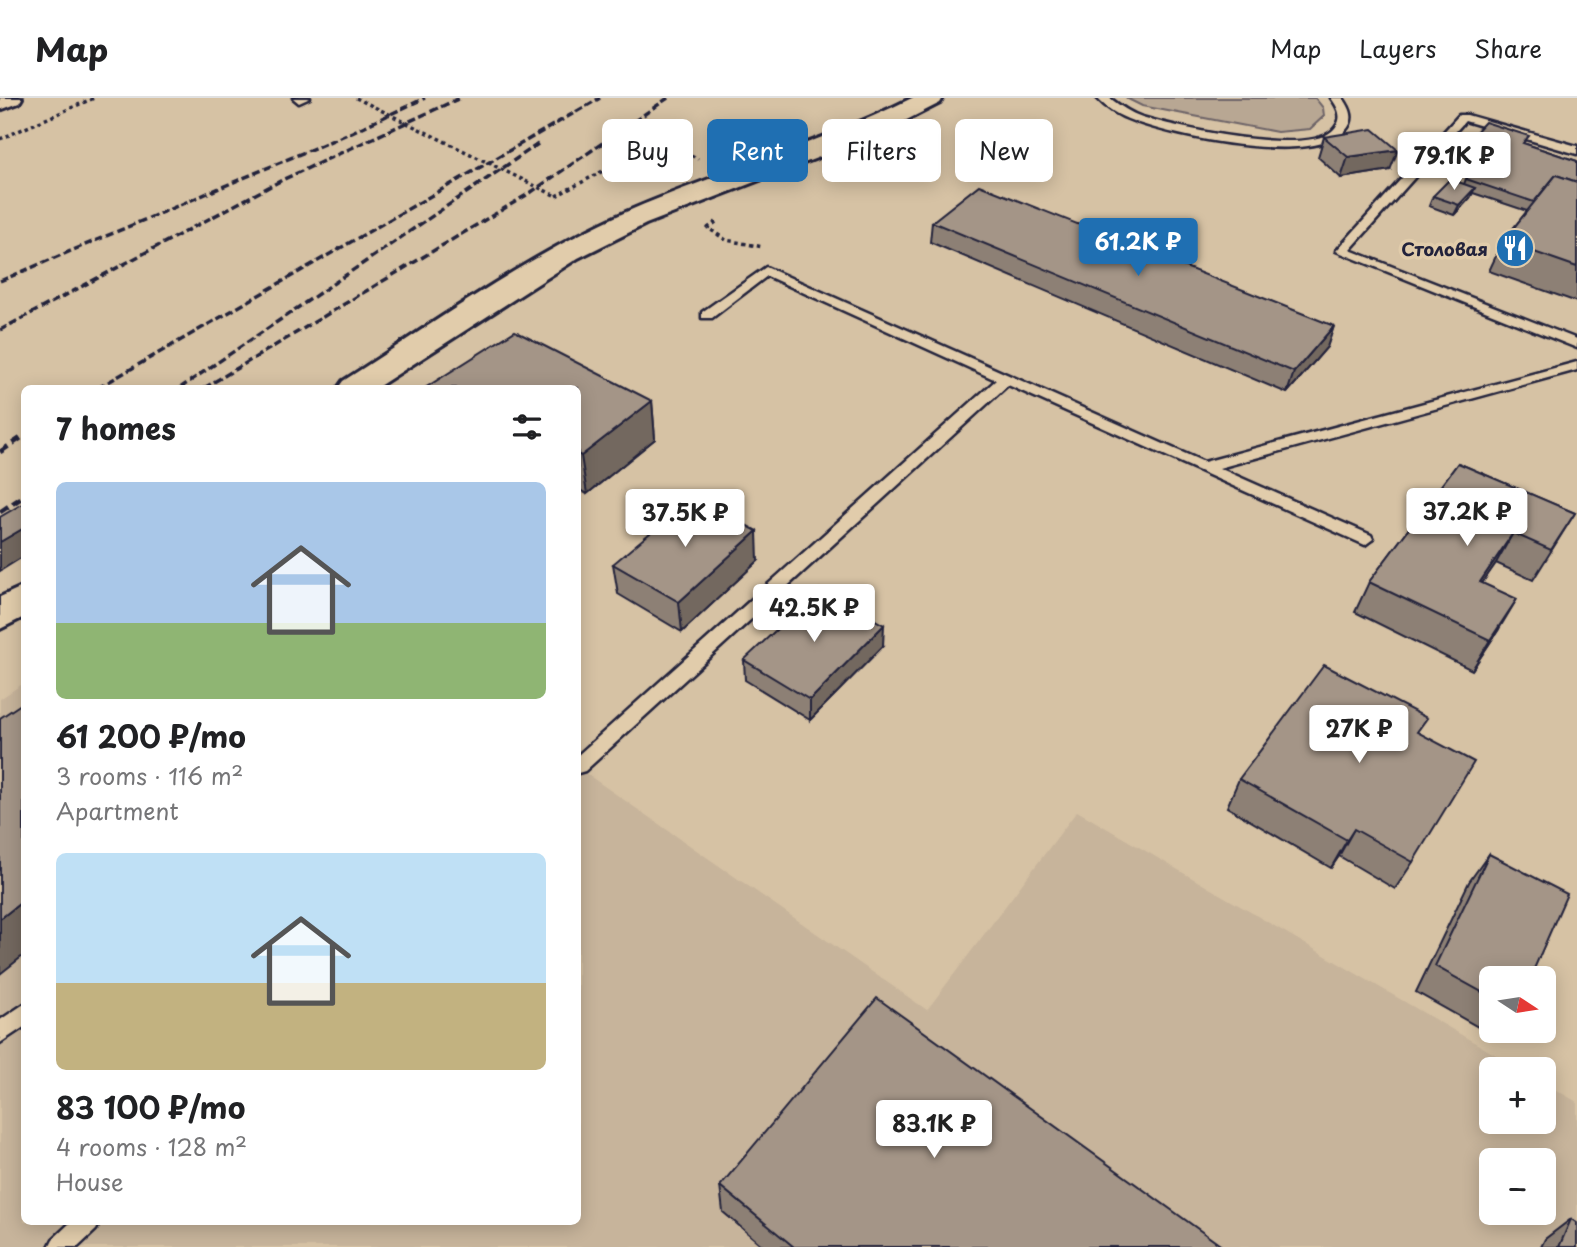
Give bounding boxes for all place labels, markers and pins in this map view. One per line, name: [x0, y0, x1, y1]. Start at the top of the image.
pin: 79.1K ₽: [1389, 132, 1519, 192]
pin: 61.2K ₽: [1073, 218, 1203, 278]
restaurant icon: Столовая: [1494, 227, 1536, 269]
place label: Столовая: [1401, 235, 1488, 262]
pin: 37.2K ₽: [1402, 489, 1532, 548]
pin: 37.5K ₽: [620, 490, 750, 549]
pin: 42.5K ₽: [749, 584, 879, 644]
pin: 27K ₽: [1310, 706, 1408, 765]
pin: 83.1K ₽: [869, 1100, 999, 1160]

